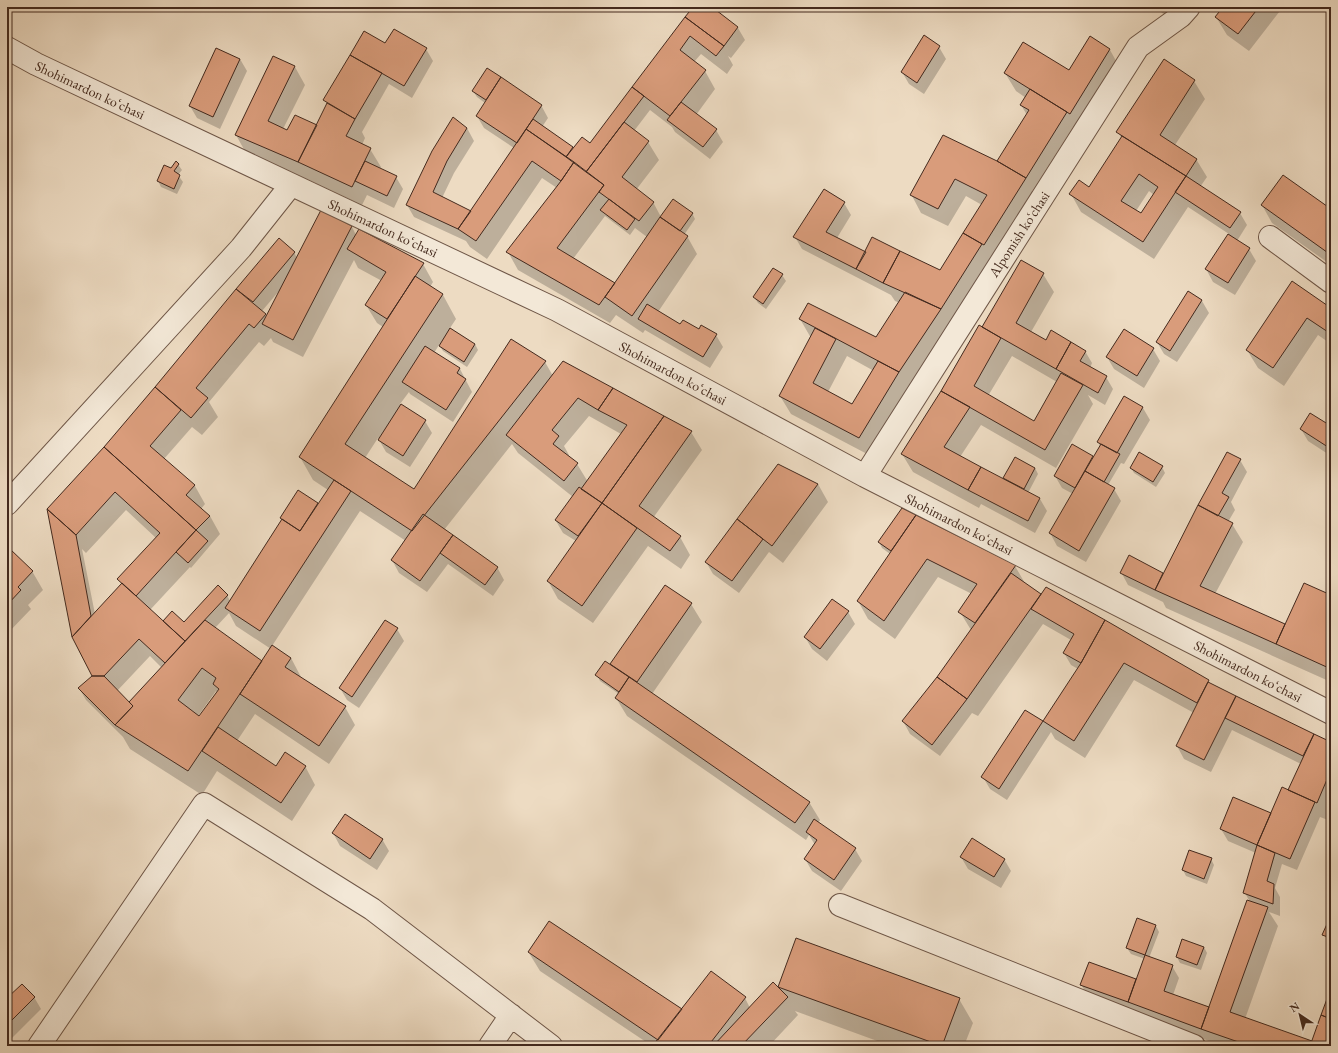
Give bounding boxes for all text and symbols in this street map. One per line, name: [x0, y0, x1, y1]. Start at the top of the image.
street label: Shohimardon koʻchasi: [32, 57, 148, 124]
street label: Alpomish koʻchasi: [984, 187, 1054, 281]
street label: Shohimardon koʻchasi: [325, 195, 441, 262]
street label: Shohimardon koʻchasi: [616, 337, 730, 409]
street label: Shohimardon koʻchasi: [902, 489, 1017, 559]
street label: Shohimardon koʻchasi: [1191, 636, 1306, 706]
north arrow: [1280, 995, 1320, 1035]
text: N: [1287, 998, 1302, 1015]

